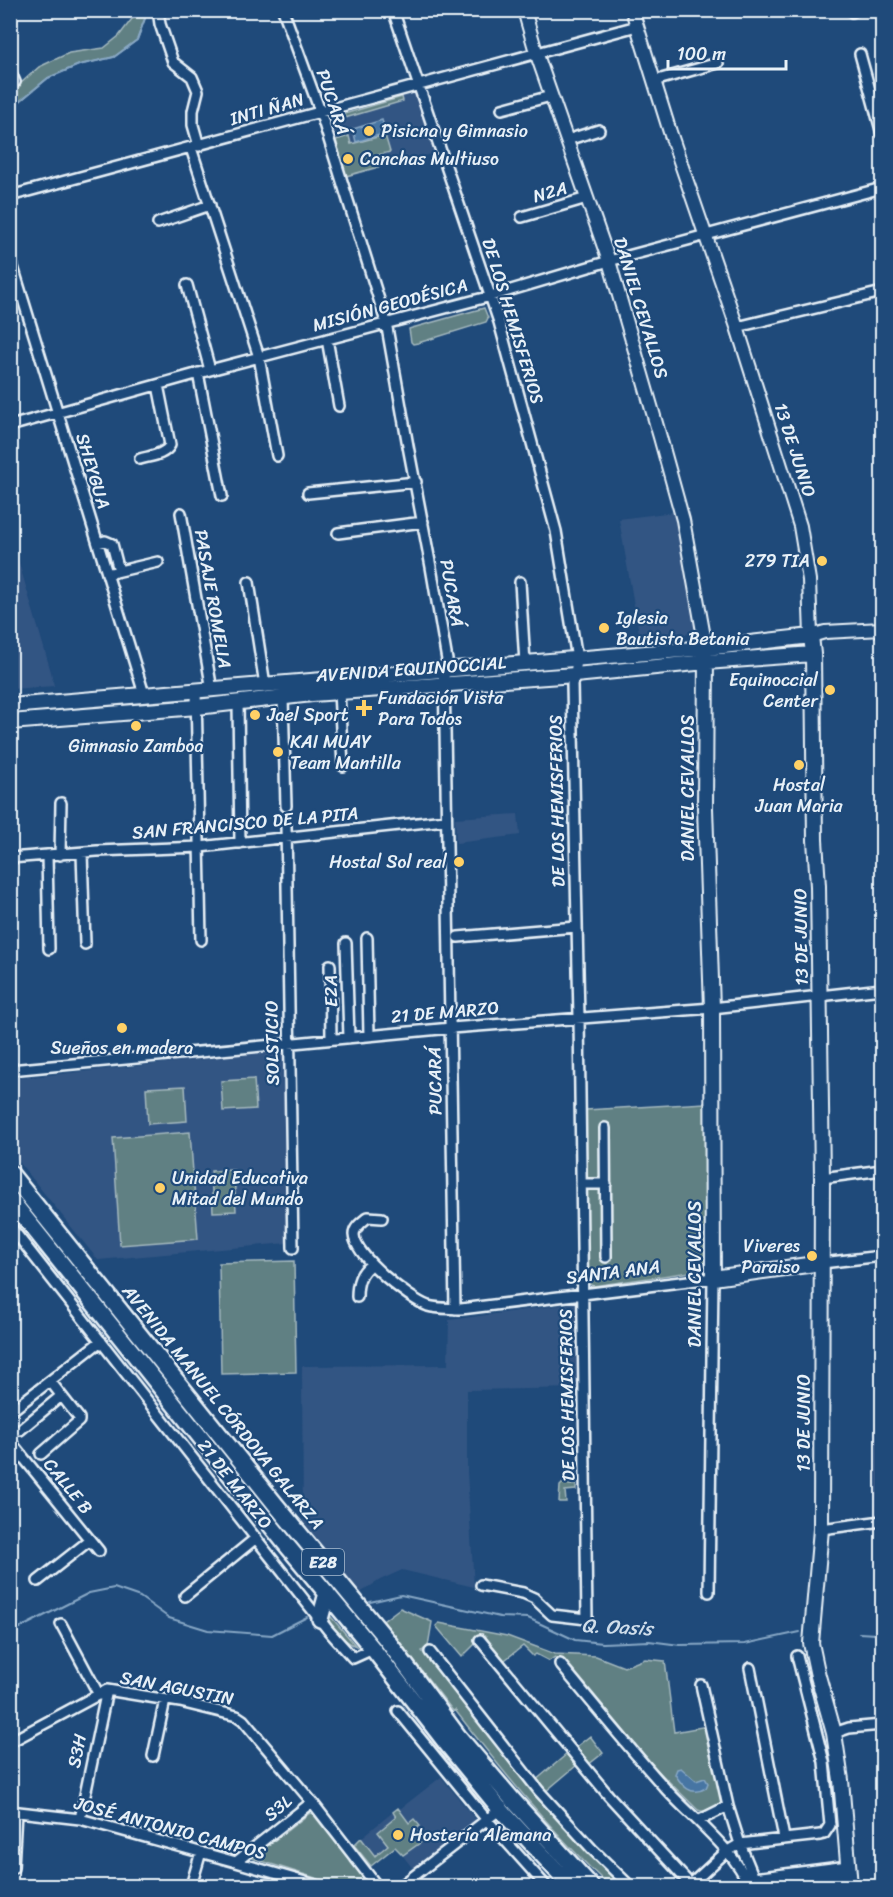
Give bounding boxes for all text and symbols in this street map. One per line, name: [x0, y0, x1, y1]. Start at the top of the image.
scale bar: [668, 33, 786, 71]
text: 100 m: [677, 38, 726, 70]
street label: PUCARÁ: [307, 64, 360, 142]
street label: INTI ÑAN: [225, 83, 308, 135]
place label: Pisicna y Gimnasio: [381, 115, 528, 147]
marker: Pisicna y Gimnasio: [362, 124, 376, 138]
place label: Canchas Multiuso: [360, 143, 499, 175]
marker: Canchas Multiuso: [341, 152, 355, 166]
street label: N2A: [529, 172, 571, 212]
street label: DANIEL CEVALLOS: [604, 233, 678, 383]
street label: DE LOS HEMISFERIOS: [473, 234, 554, 408]
street label: MISIÓN GEODÉSICA: [309, 269, 471, 341]
street label: 13 DE JUNIO: [765, 399, 825, 501]
street label: SHEYGUA: [66, 429, 120, 513]
street label: PASAJE ROMELIA: [185, 527, 241, 671]
place label: 279 TIA: [745, 545, 810, 577]
marker: 279 TIA: [815, 554, 829, 568]
street label: PUCARÁ: [430, 557, 474, 632]
place label: Iglesia Bautista Betania: [615, 602, 750, 655]
marker: Iglesia Bautista Betania: [597, 621, 611, 635]
street label: AVENIDA EQUINOCCIAL: [314, 646, 508, 692]
place label: Equinoccial Center: [729, 664, 820, 717]
place label: Fundación Vista Para Todos: [378, 682, 504, 735]
marker: Equinoccial Center: [823, 683, 837, 697]
place label: Jael Sport: [266, 699, 349, 731]
marker: Fundación Vista Para Todos: [355, 699, 373, 717]
marker: Jael Sport: [248, 708, 262, 722]
street label: DE LOS HEMISFERIOS: [539, 714, 574, 887]
street label: DANIEL CEVALLOS: [672, 715, 704, 861]
marker: Gimnasio Zamboa: [129, 719, 143, 733]
place label: KAI MUAY Team Mantilla: [290, 726, 402, 779]
place label: Gimnasio Zamboa: [68, 730, 204, 762]
marker: KAI MUAY Team Mantilla: [271, 745, 285, 759]
marker: Hostal Juan Maria: [792, 758, 806, 772]
place label: Hostal Juan Maria: [754, 769, 844, 822]
street label: SAN FRANCISCO DE LA PITA: [131, 797, 359, 849]
place label: Hostal Sol real: [329, 846, 448, 878]
marker: Hostal Sol real: [452, 855, 466, 869]
street label: 13 DE JUNIO: [784, 888, 818, 986]
street label: E2A: [315, 975, 347, 1007]
street label: 21 DE MARZO: [390, 991, 500, 1033]
street label: SOLSTICIO: [255, 1000, 289, 1086]
marker: Sueños en madera: [115, 1021, 129, 1035]
place label: Sueños en madera: [51, 1032, 193, 1064]
street label: PUCARÁ: [418, 1044, 452, 1115]
place label: Unidad Educativa Mitad del Mundo: [172, 1162, 308, 1215]
marker: Unidad Educativa Mitad del Mundo: [153, 1181, 167, 1195]
street label: DANIEL CEVALLOS: [679, 1201, 711, 1347]
place label: Viveres Paraiso: [741, 1230, 801, 1283]
marker: Viveres Paraiso: [805, 1249, 819, 1263]
street label: SANTA ANA: [564, 1250, 662, 1294]
street label: AVENIDA MANUEL CÓRDOVA GALARZA: [113, 1276, 332, 1537]
street label: DE LOS HEMISFERIOS: [549, 1308, 584, 1481]
street label: 13 DE JUNIO: [788, 1374, 820, 1472]
street label: 21 DE MARZO: [189, 1431, 281, 1537]
street label: CALLE B: [35, 1450, 101, 1522]
road number: E28: [302, 1549, 344, 1575]
water label: Q. Oasis: [581, 1608, 656, 1646]
street label: SAN AGUSTIN: [117, 1661, 237, 1715]
street label: S3H: [58, 1731, 96, 1771]
street label: S3L: [256, 1786, 300, 1830]
street label: JOSÉ ANTONIO CAMPOS: [70, 1787, 270, 1869]
place label: Hostería Alemana: [410, 1819, 551, 1851]
marker: Hostería Alemana: [391, 1828, 405, 1842]

